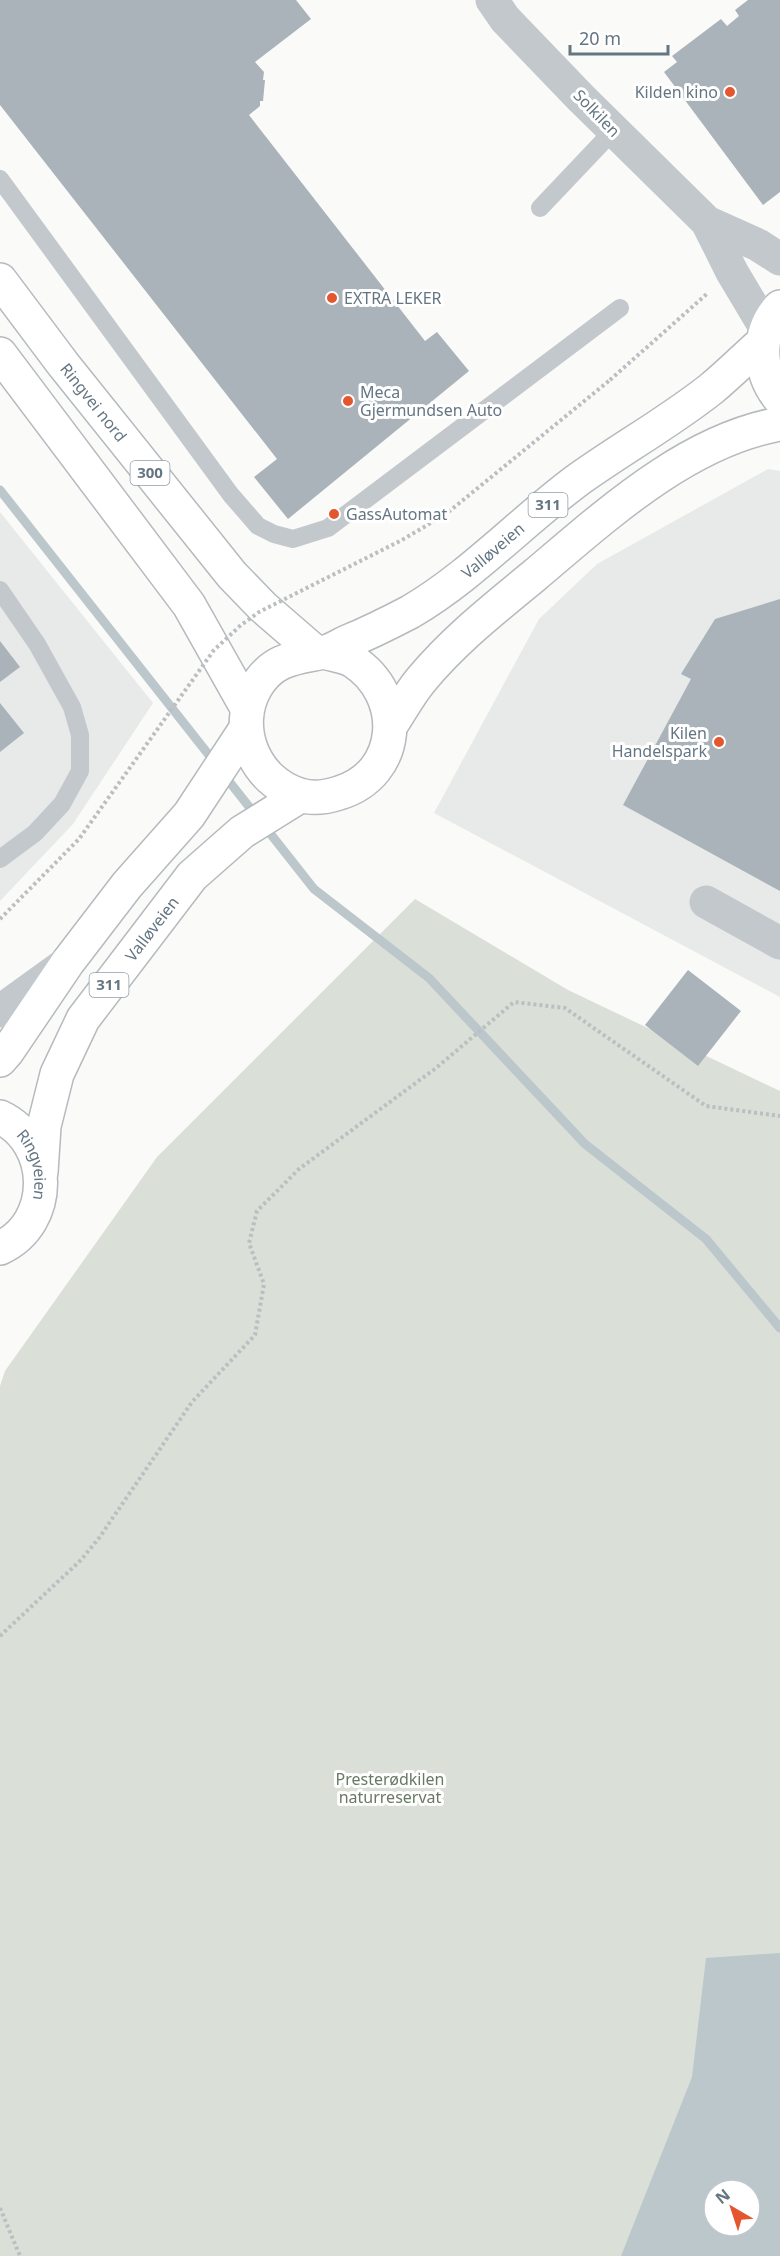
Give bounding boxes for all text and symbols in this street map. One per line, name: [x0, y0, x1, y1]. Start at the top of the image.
scale bar: [570, 18, 668, 56]
text: 20 m: [579, 26, 621, 50]
place label: Kilden kino: [635, 81, 718, 103]
street label: Solkilen: [569, 84, 625, 142]
marker: Kilden kino: [723, 85, 737, 99]
place label: EXTRA LEKER: [344, 287, 442, 309]
marker: EXTRA LEKER: [325, 291, 339, 305]
street label: Ringvei nord: [55, 358, 132, 446]
place label: Meca Gjermundsen Auto: [360, 381, 502, 421]
marker: Meca Gjermundsen Auto: [341, 394, 355, 408]
road number: 300: [130, 461, 170, 485]
road number: 311: [528, 493, 568, 517]
place label: GassAutomat: [346, 503, 447, 525]
marker: GassAutomat: [327, 507, 341, 521]
street label: Valløveien: [457, 517, 529, 583]
place label: Kilen Handelspark: [612, 722, 707, 762]
marker: Kilen Handelspark: [712, 735, 726, 749]
street label: Valløveien: [120, 892, 184, 966]
road number: 311: [90, 973, 128, 997]
street label: Ringveien: [12, 1124, 52, 1202]
park label: Presterødkilen naturreservat: [336, 1768, 444, 1808]
north arrow: [702, 2178, 762, 2238]
text: N: [711, 2184, 735, 2209]

